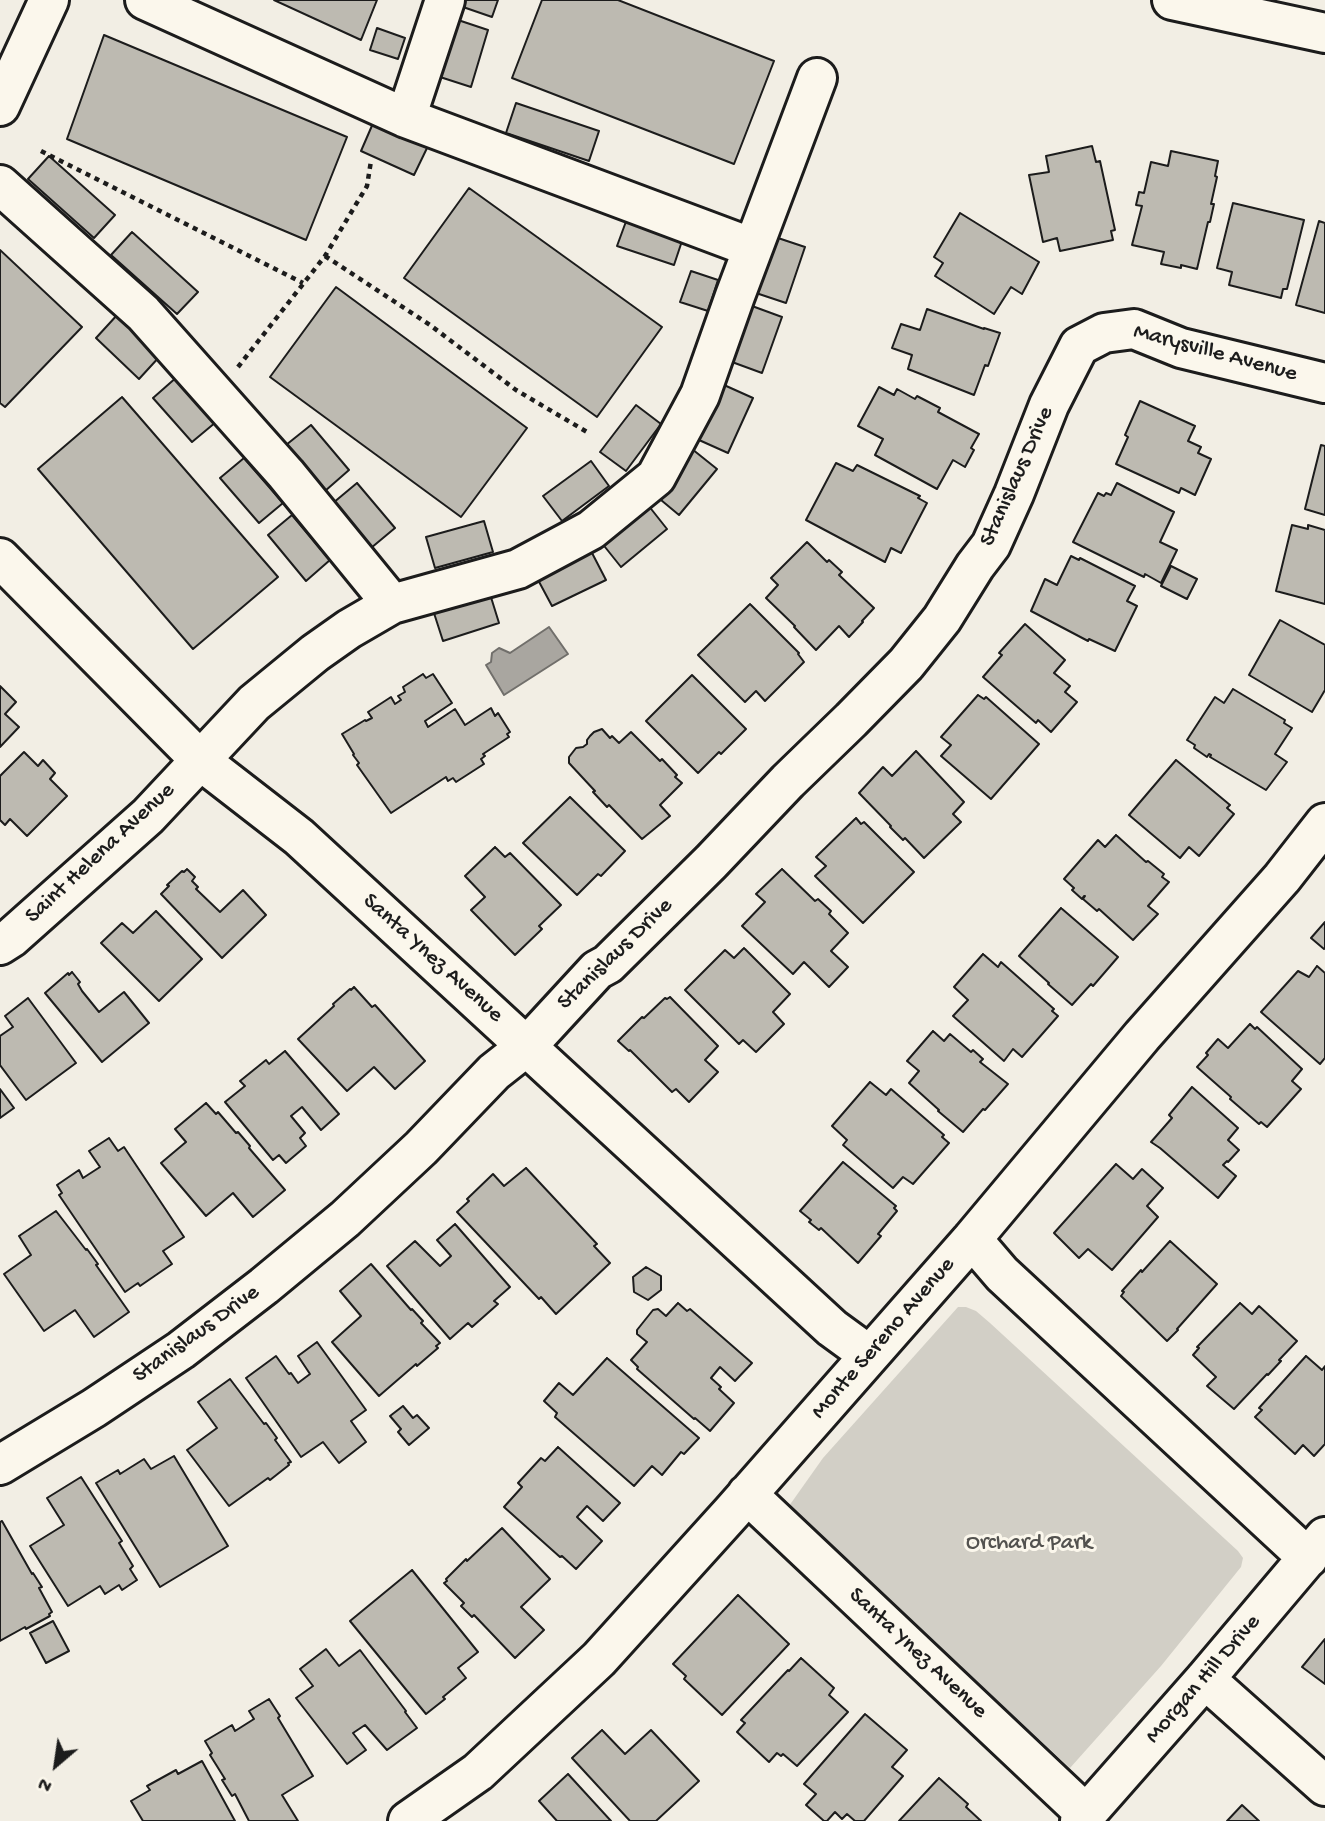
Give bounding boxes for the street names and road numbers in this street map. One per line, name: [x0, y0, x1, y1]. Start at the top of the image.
street label: Marysville Avenue: [1130, 319, 1300, 389]
street label: Stanislaus Drive: [975, 403, 1061, 551]
street label: Saint Helena Avenue: [20, 778, 182, 930]
street label: Santa Ynez Avenue: [356, 888, 508, 1030]
street label: Stanislaus Drive: [553, 893, 679, 1017]
street label: Monte Sereno Avenue: [806, 1252, 962, 1426]
street label: Stanislaus Drive: [128, 1280, 266, 1390]
street label: Santa Ynez Avenue: [842, 1582, 992, 1726]
street label: Morgan Hill Drive: [1140, 1610, 1268, 1750]

